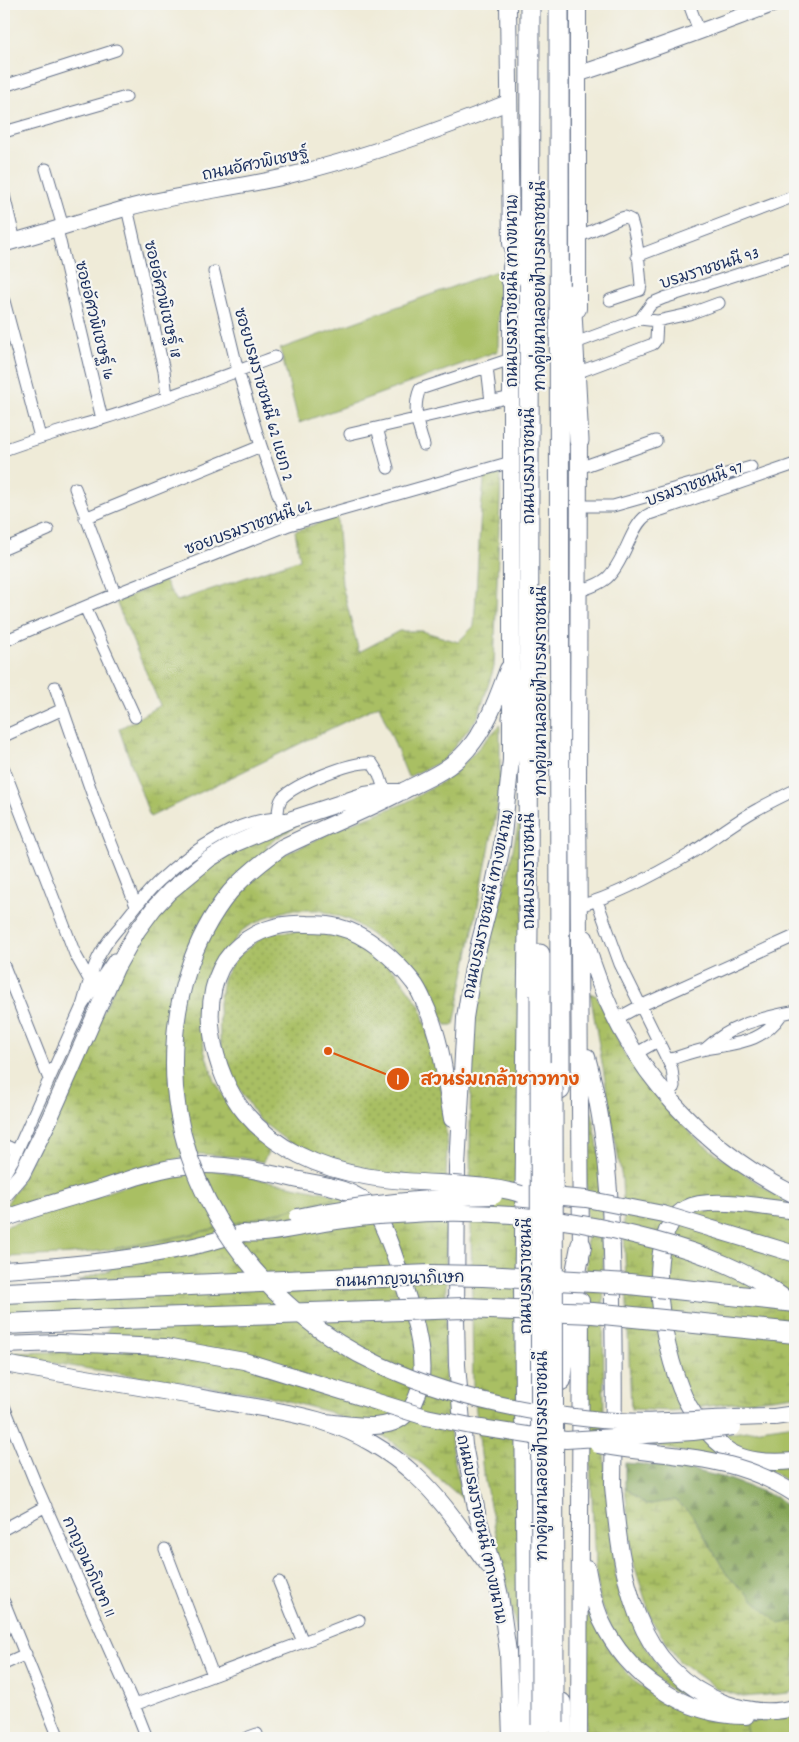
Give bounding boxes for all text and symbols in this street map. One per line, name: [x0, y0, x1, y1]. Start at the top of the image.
street label: ถนนอัศวพิเชษฐ์: [200, 141, 311, 188]
street label: ทางคู่ขนานลอยฟ้าบรมราชชนนี: [528, 181, 553, 391]
street label: ถนนบรมราชชนนี (ทางขนาน): [501, 195, 525, 387]
street label: ซอยอัศวพิเชษฐ์ 18: [137, 238, 188, 361]
street label: บรมราชชนนี 93: [657, 242, 763, 296]
street label: ซอยอัศวพิเชษฐ์ 16: [68, 258, 121, 383]
street label: ซอยบรมราชชนนี 62 แยก 2: [227, 305, 299, 484]
street label: ถนนบรมราชชนนี: [518, 408, 542, 524]
street label: บรมราชชนนี 97: [642, 456, 747, 514]
street label: ซอยบรมราชชนนี 62: [182, 494, 316, 562]
street label: ทางคู่ขนานลอยฟ้าบรมราชชนนี: [529, 586, 554, 796]
street label: ถนนบรมราชชนนี (ทางขนาน): [457, 808, 521, 1001]
street label: ถนนบรมราชชนนี: [518, 813, 542, 929]
callout: สวนร่มเกล้าชาวทาง: [386, 1062, 590, 1095]
text: สวนร่มเกล้าชาวทาง: [420, 1067, 580, 1094]
text: 1: [396, 1070, 400, 1092]
street label: ถนนบรมราชชนนี: [515, 1218, 539, 1334]
street label: ถนนกาญจนาภิเษก: [335, 1266, 465, 1294]
street label: ทางคู่ขนานลอยฟ้าบรมราชชนนี: [530, 1351, 555, 1561]
street label: ถนนบรมราชชนนี (ทางขนาน): [449, 1433, 513, 1626]
street label: กาญจนาภิเษก 11: [55, 1512, 121, 1621]

